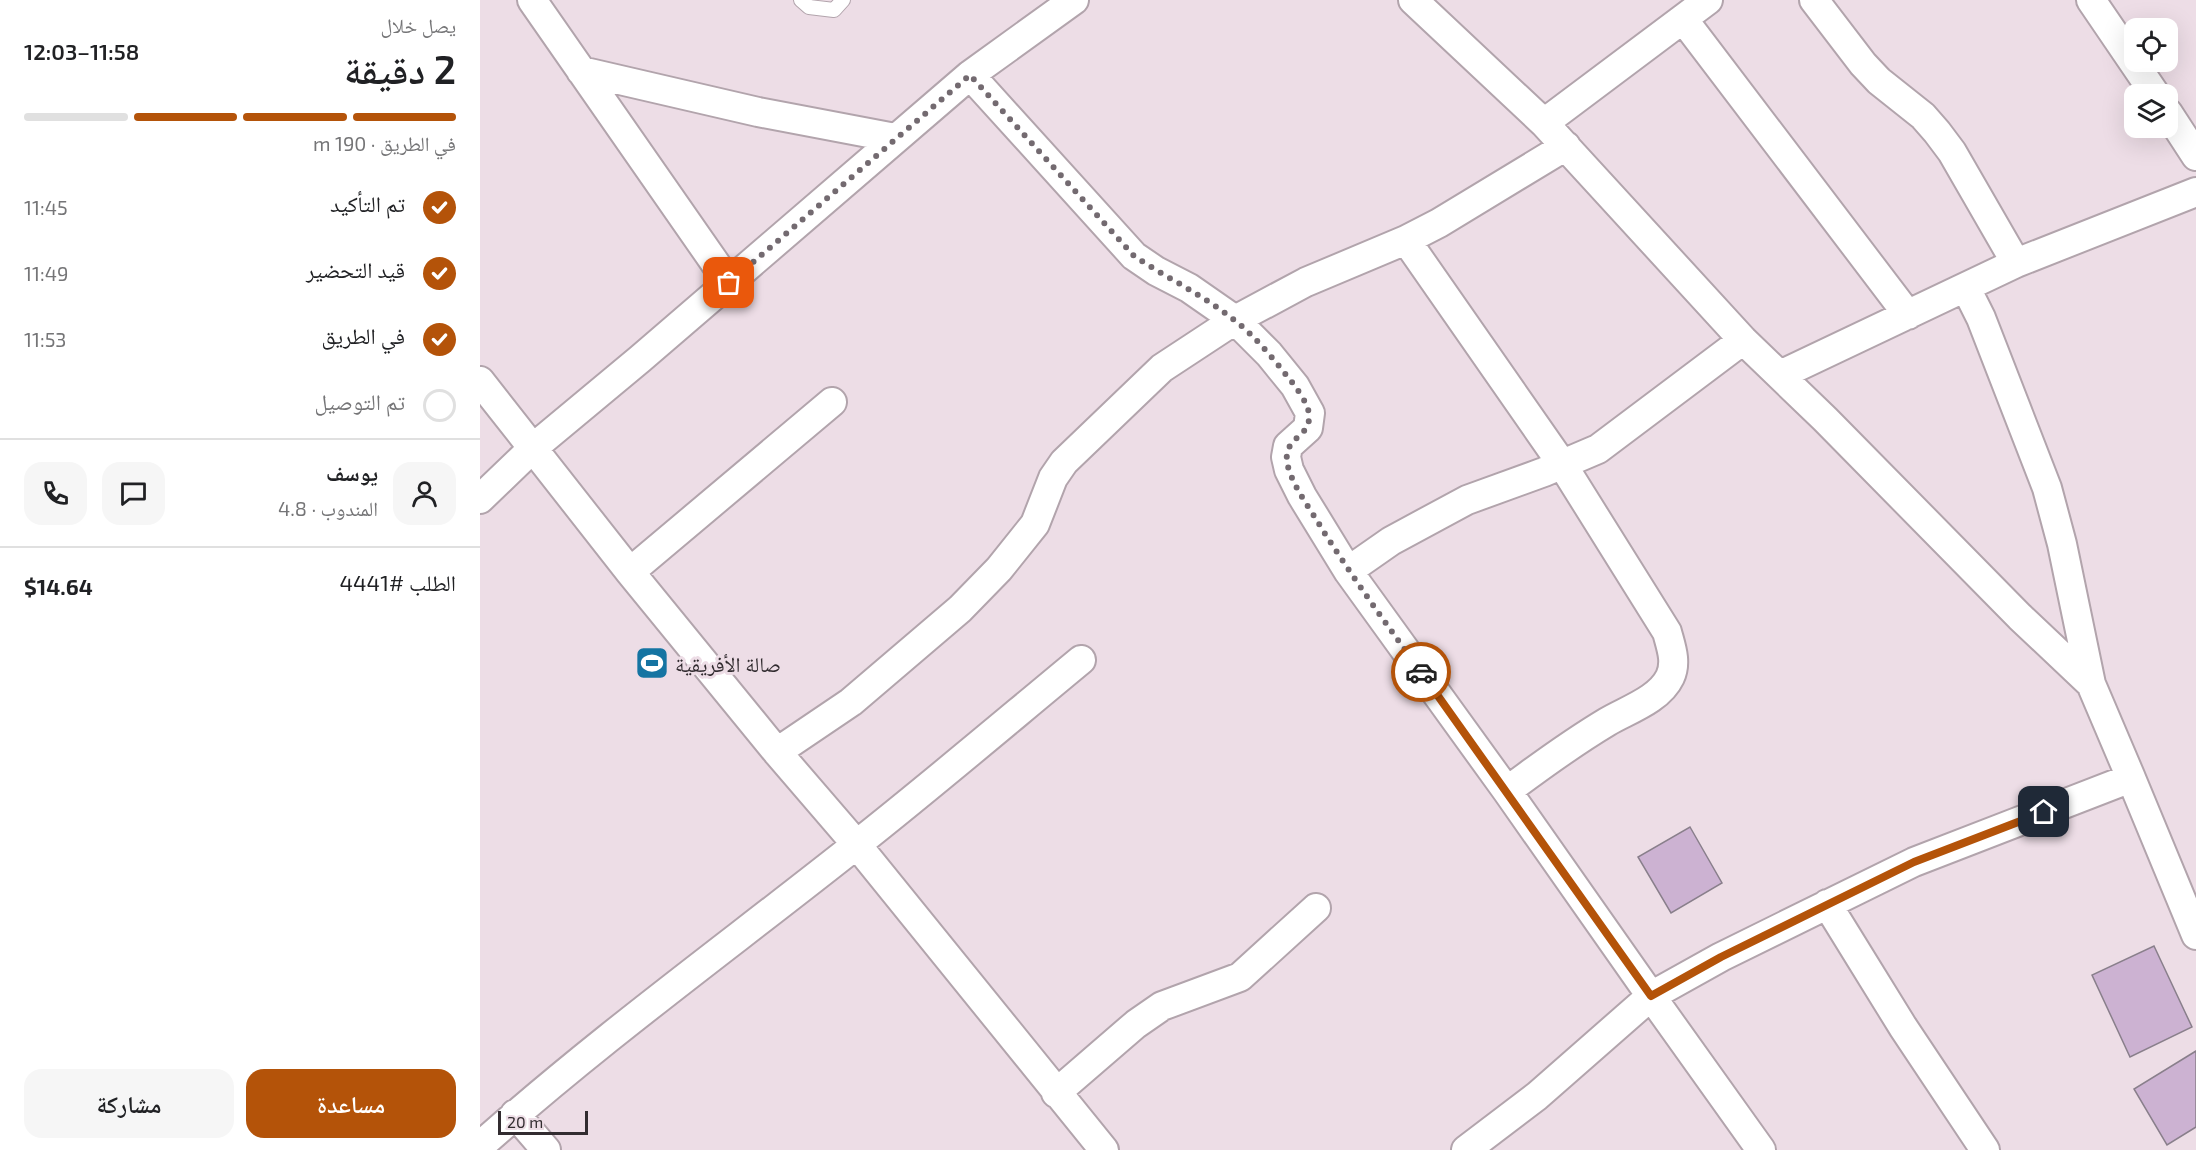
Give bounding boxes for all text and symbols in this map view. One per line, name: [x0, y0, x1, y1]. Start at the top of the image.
text: يصل خلال: [380, 13, 456, 37]
map controls: [2124, 18, 2178, 138]
button: locate: [2124, 18, 2178, 72]
text: 11:58–12:03: [24, 38, 139, 64]
text: 2 دقيقة: [344, 45, 456, 92]
button: layers: [2124, 84, 2178, 138]
text: في الطريق · 190 m: [313, 131, 456, 155]
text: تم التأكيد: [330, 190, 405, 216]
icon: check: [423, 191, 456, 224]
text: 11:45: [24, 195, 68, 219]
text: قيد التحضير: [306, 256, 405, 282]
icon: check: [423, 257, 456, 290]
pin: [703, 257, 754, 308]
text: 11:49: [24, 261, 68, 285]
icon: bag: [712, 266, 745, 299]
text: في الطريق: [321, 322, 405, 348]
icon: check: [423, 323, 456, 356]
text: 11:53: [24, 327, 66, 351]
text: تم التوصيل: [315, 388, 405, 414]
text: يوسف: [326, 459, 378, 485]
button: phone: [24, 462, 87, 525]
button: chat: [102, 462, 165, 525]
button: person: [393, 462, 456, 525]
text: المندوب · 4.8: [278, 496, 378, 520]
text: الطلب #4441: [340, 569, 456, 595]
text: $14.64: [24, 573, 93, 599]
courier: [1391, 642, 1451, 702]
sports icon: صالة الأفريقية: [634, 645, 670, 681]
place label: صالة الأفريقية: [675, 651, 781, 676]
icon: car: [1405, 656, 1438, 689]
pin: [2018, 786, 2069, 837]
icon: home: [2027, 795, 2060, 828]
button: مشاركة: [24, 1069, 234, 1138]
button: مساعدة: [246, 1069, 456, 1138]
scale bar: [498, 1108, 588, 1136]
text: 20 m: [507, 1112, 543, 1131]

